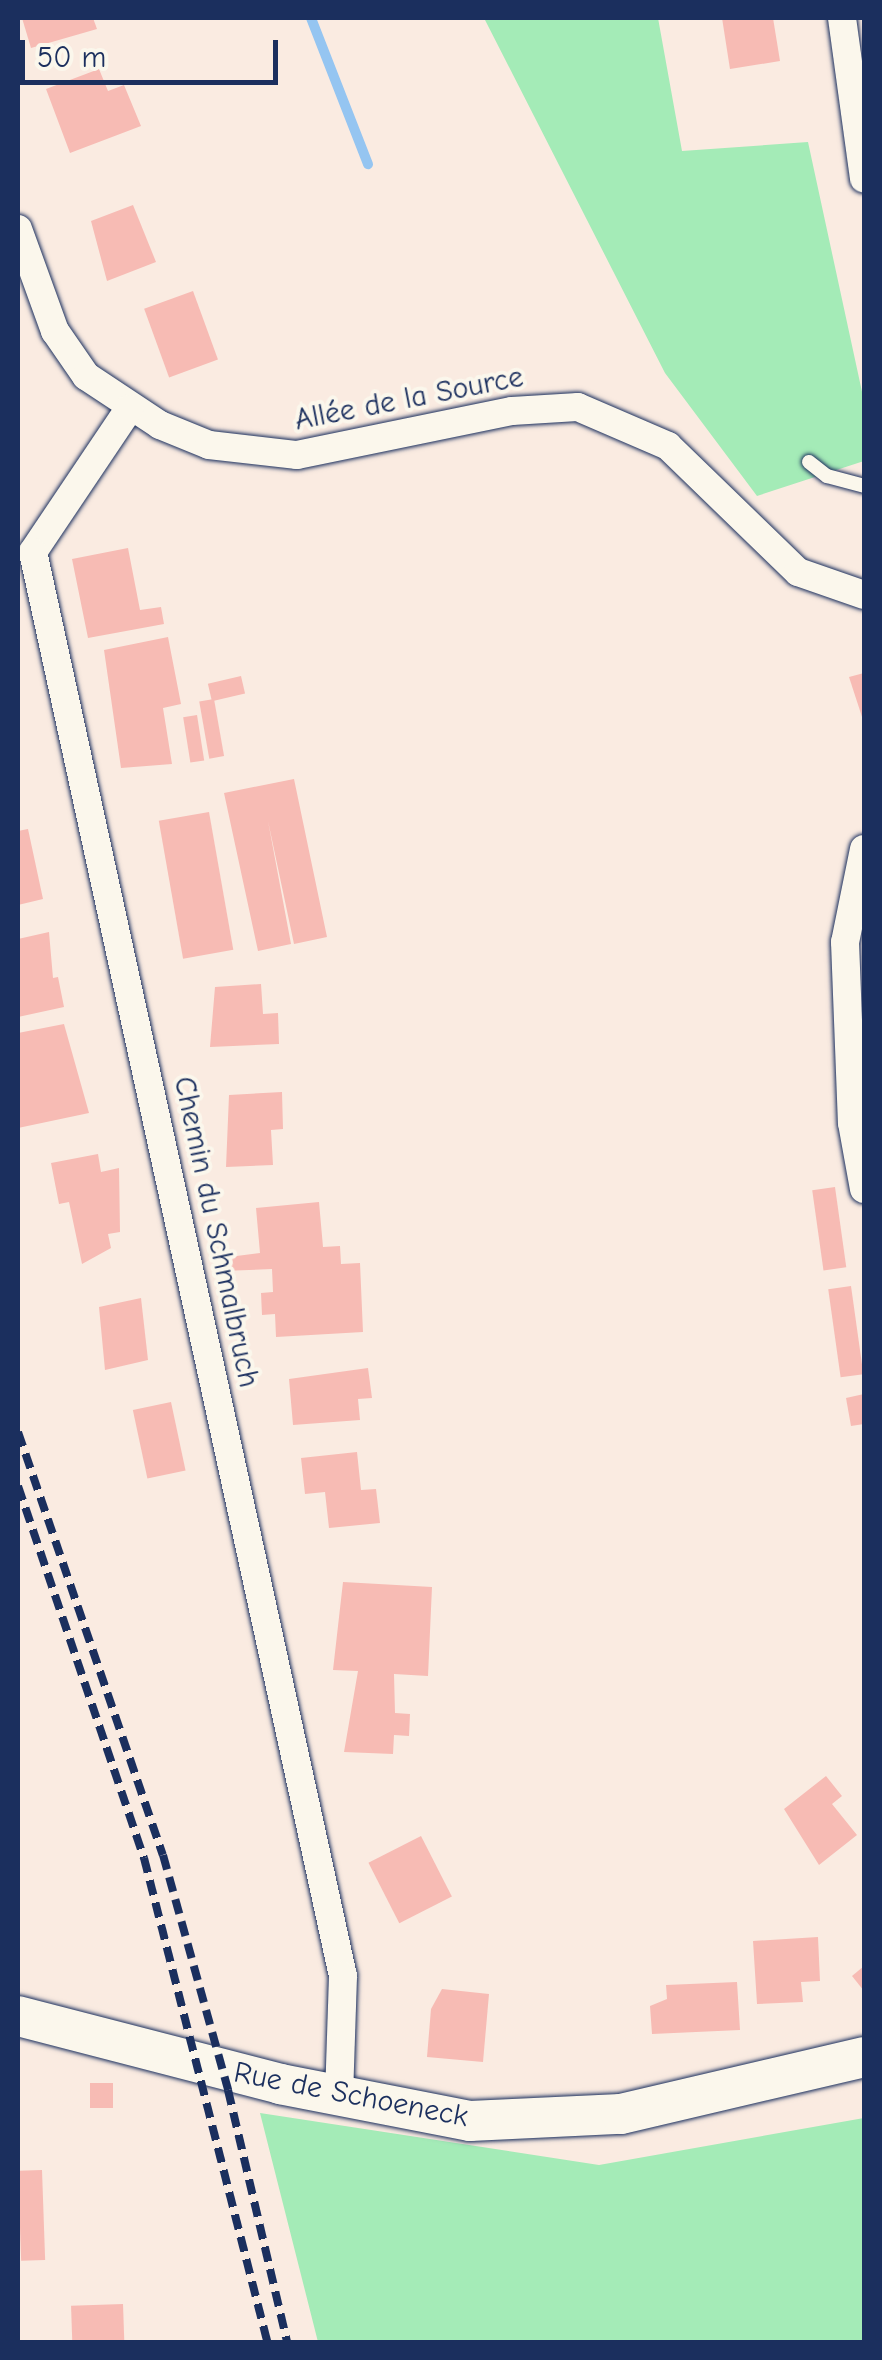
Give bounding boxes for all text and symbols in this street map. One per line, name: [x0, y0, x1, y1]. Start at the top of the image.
scale bar: [25, 20, 282, 82]
text: 50 m: [37, 40, 106, 75]
street label: Allée de la Source: [292, 359, 526, 439]
street label: Chemin du Schmalbruch: [165, 1073, 267, 1391]
street label: Rue de Schoeneck: [231, 2055, 471, 2135]

